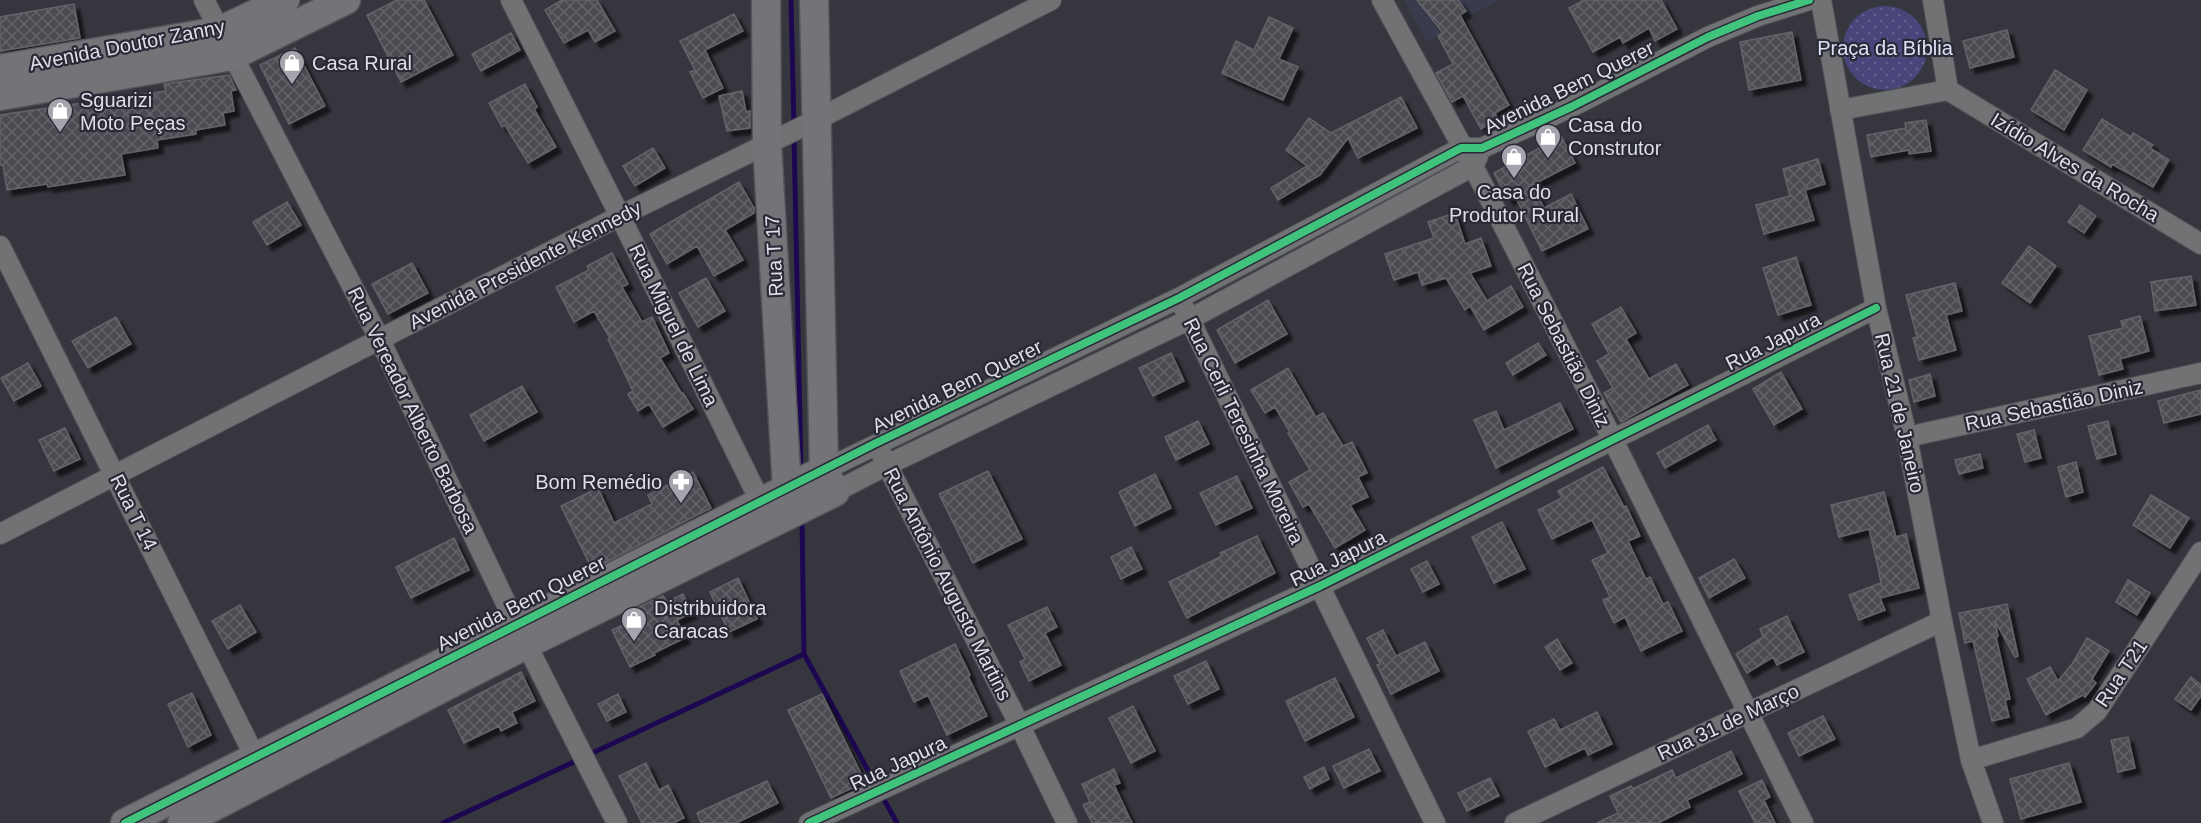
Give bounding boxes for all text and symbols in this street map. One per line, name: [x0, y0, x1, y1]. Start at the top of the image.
street label: Avenida Doutor Zanny: [27, 15, 227, 75]
street label: Avenida Bem Querer: [1480, 36, 1658, 138]
park label: Praça da Bíblia: [1817, 37, 1954, 59]
shop icon: Casa Rural: [277, 48, 307, 86]
place label: Casa Rural: [312, 52, 412, 74]
place label: Sguarizi Moto Peças: [80, 89, 186, 134]
shop icon: Sguarizi Moto Peças: [45, 96, 75, 134]
street label: Izídio Alves da Rocha: [1987, 108, 2164, 226]
place label: Casa do Construtor: [1568, 114, 1662, 159]
shop icon: Casa do Construtor: [1533, 122, 1563, 160]
shop icon: Casa do Produtor Rural: [1499, 142, 1529, 180]
place label: Casa do Produtor Rural: [1449, 181, 1579, 226]
street label: Avenida Presidente Kennedy: [405, 197, 645, 333]
street label: Rua T 17: [761, 215, 787, 297]
street label: Rua Miguel de Lima: [625, 240, 723, 411]
street label: Rua Sebastião Diniz: [1513, 259, 1615, 431]
street label: Rua Vereador Alberto Barbosa: [344, 283, 483, 538]
street label: Rua Japura: [1722, 307, 1825, 374]
street label: Rua Cerli Teresinha Moreira: [1180, 314, 1309, 548]
street label: Rua 21 de Janeiro: [1871, 331, 1929, 495]
street label: Avenida Bem Querer: [868, 335, 1046, 437]
street label: Rua Sebastião Diniz: [1963, 375, 2145, 435]
street label: Rua Antônio Augusto Martins: [880, 464, 1016, 704]
pharmacy icon: Bom Remédio: [666, 467, 696, 505]
street label: Rua T 14: [106, 471, 162, 553]
place label: Bom Remédio: [535, 471, 662, 493]
street label: Rua Japura: [1287, 525, 1390, 591]
street label: Avenida Bem Querer: [433, 551, 609, 655]
place label: Distribuidora Caracas: [654, 597, 767, 642]
shop icon: Distribuidora Caracas: [619, 605, 649, 643]
street label: Rua T21: [2091, 635, 2151, 711]
street label: Rua 31 de Março: [1654, 680, 1802, 764]
street label: Rua Japura: [846, 731, 950, 795]

